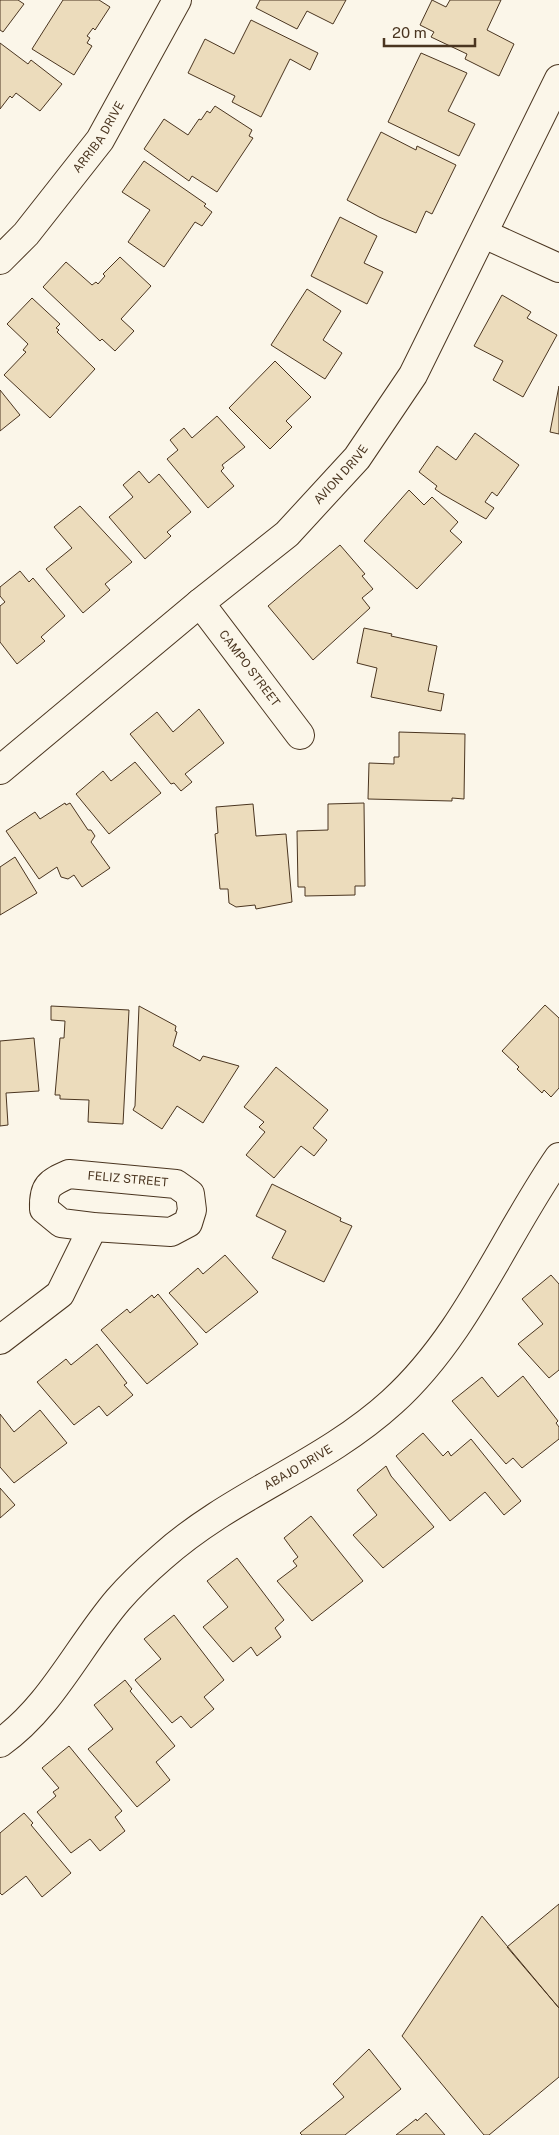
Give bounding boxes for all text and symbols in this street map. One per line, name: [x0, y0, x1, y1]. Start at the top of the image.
scale bar: [384, 15, 475, 47]
text: 20 m: [392, 24, 427, 41]
street label: ARRIBA DRIVE: [70, 99, 127, 176]
street label: AVION DRIVE: [311, 442, 371, 507]
street label: CAMPO STREET: [216, 627, 283, 709]
street label: FELIZ STREET: [87, 1169, 169, 1189]
street label: ABAJO DRIVE: [261, 1442, 335, 1493]

